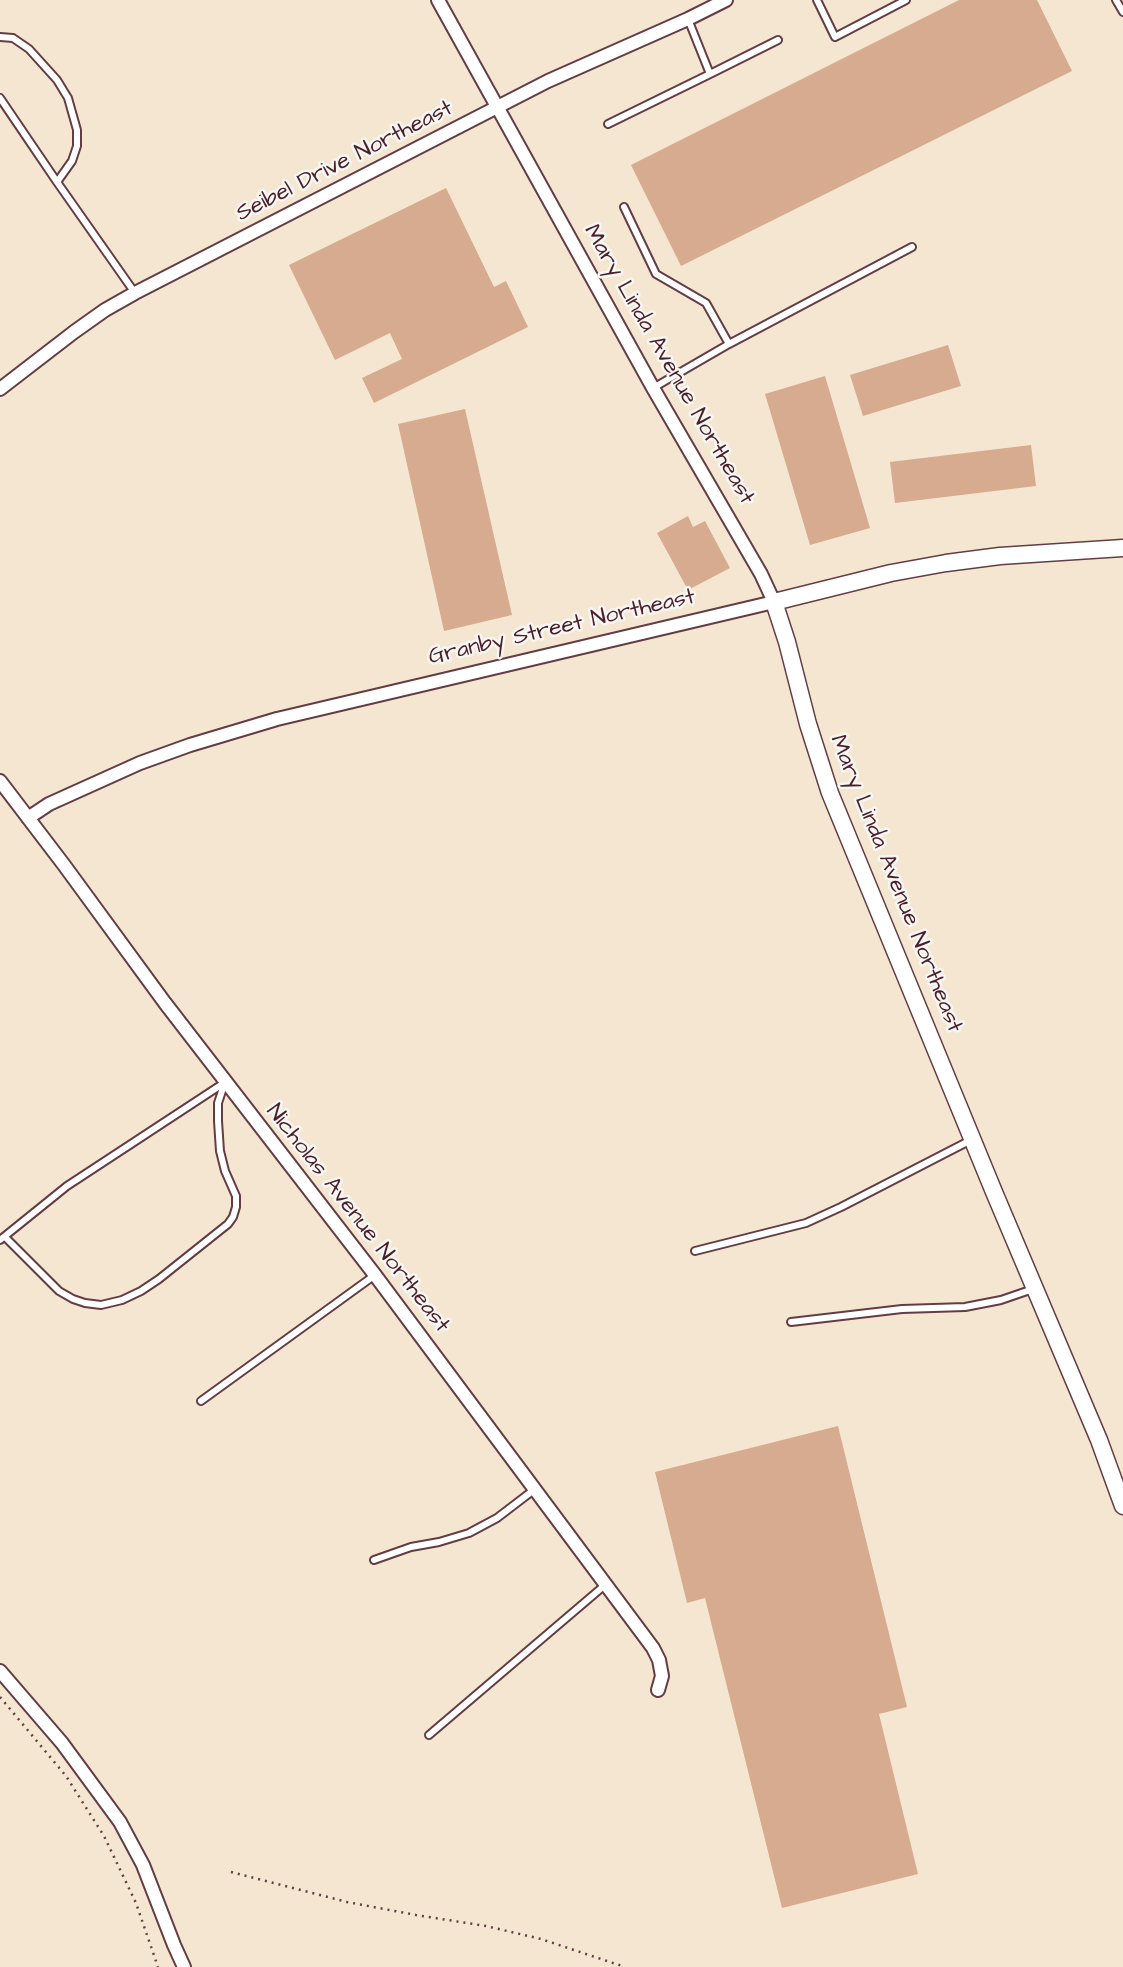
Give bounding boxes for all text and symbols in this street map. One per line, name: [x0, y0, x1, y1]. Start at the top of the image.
street label: Seibel Drive Northeast: [232, 95, 458, 229]
street label: Mary Linda Avenue Northeast: [576, 220, 760, 510]
street label: Granby Street Northeast: [426, 584, 698, 672]
street label: Mary Linda Avenue Northeast: [823, 731, 967, 1037]
street label: Nicholas Avenue Northeast: [259, 1099, 455, 1339]

